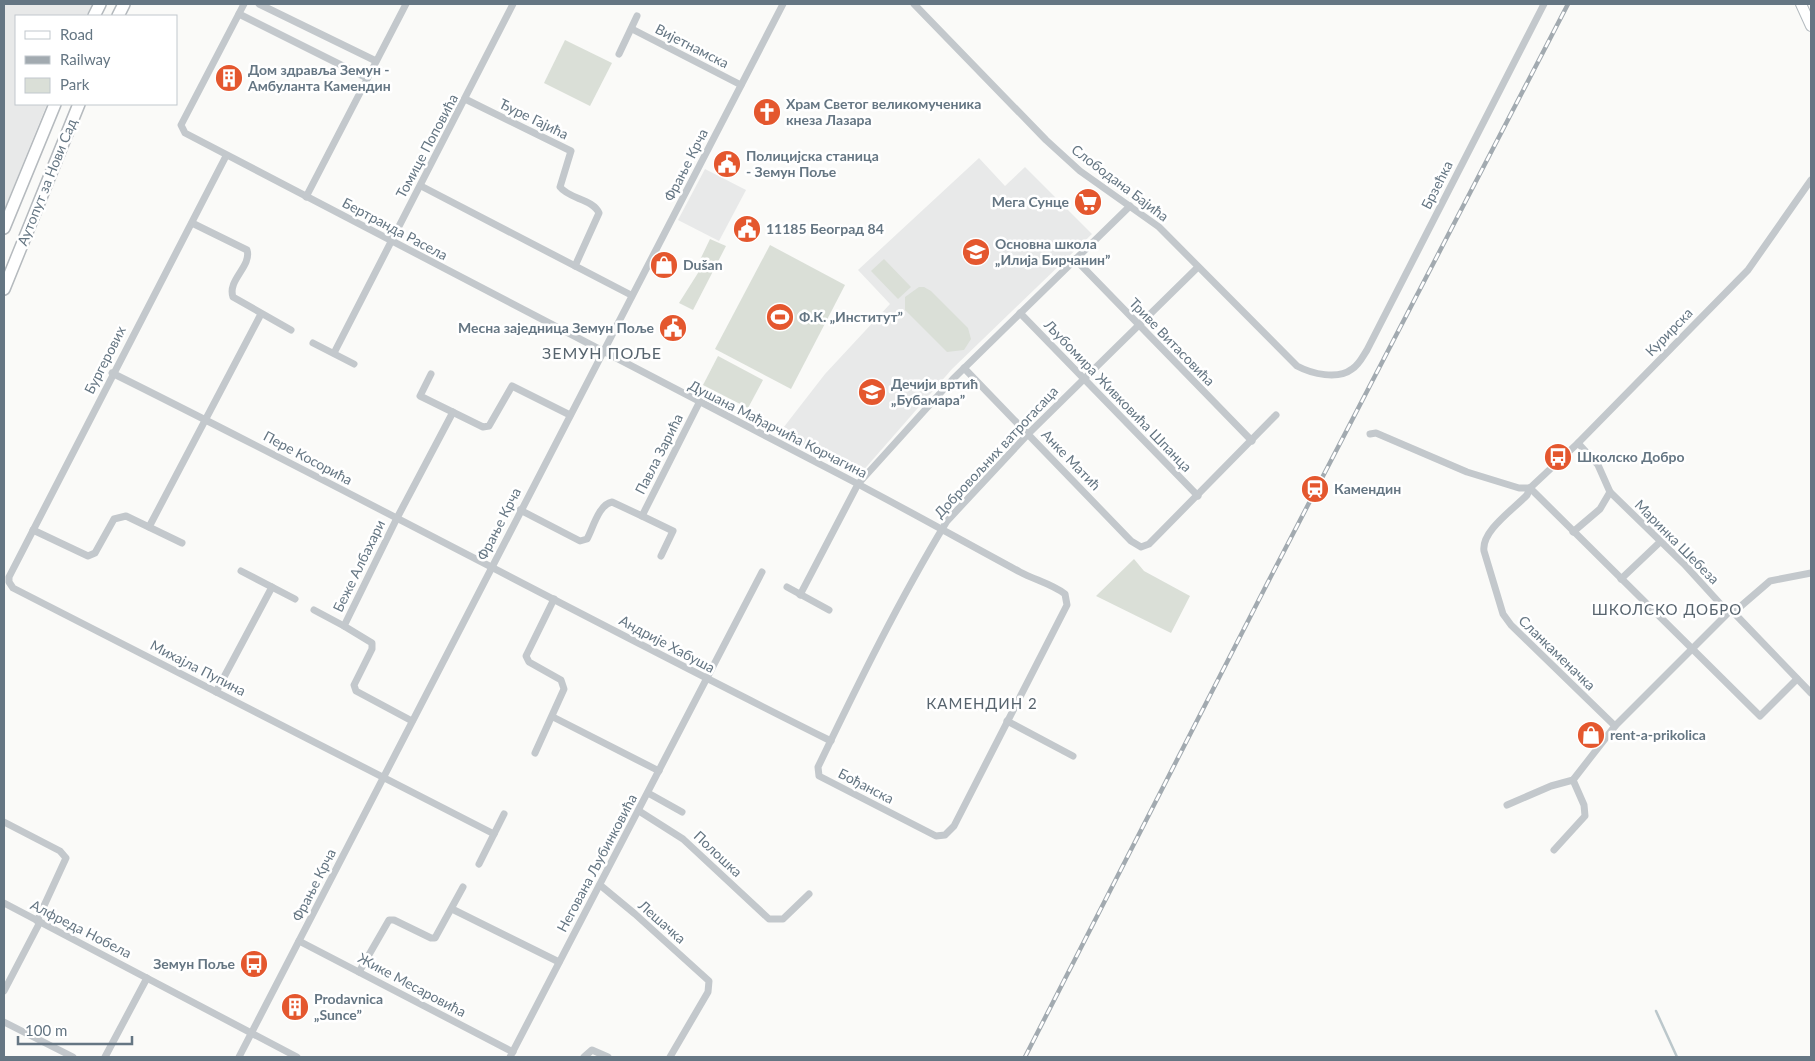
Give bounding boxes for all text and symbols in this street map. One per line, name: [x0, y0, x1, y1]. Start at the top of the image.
legend: [15, 15, 178, 105]
street label: Вијетнамска: [653, 20, 732, 71]
text: Road: [60, 25, 93, 43]
text: Railway: [60, 50, 111, 68]
place label: Дом здравља Земун - Амбуланта Камендин: [247, 61, 391, 94]
building icon: Дом здравља Земун - Амбуланта Камендин: [214, 63, 244, 93]
text: Park: [60, 75, 90, 93]
street label: Томице Поповића: [392, 91, 461, 201]
street label: Ђуре Гајића: [497, 95, 571, 143]
place label: Храм Светог великомученика кнеза Лазара: [786, 95, 981, 128]
church icon: Храм Светог великомученика кнеза Лазара: [752, 97, 782, 127]
street label: Аутопут за Нови Сад: [13, 116, 80, 248]
street label: Фрање Крча: [660, 126, 711, 204]
street label: Слободана Бајића: [1068, 141, 1172, 225]
place label: Полицијска станица - Земун Поље: [746, 147, 879, 180]
public building icon: Полицијска станица - Земун Поље: [712, 149, 742, 179]
street label: Брзећка: [1417, 158, 1456, 212]
supermarket icon: Мега Сунце: [1073, 187, 1103, 217]
place label: Мега Сунце: [992, 193, 1070, 210]
street label: Бертранда Расела: [340, 194, 451, 264]
public building icon: 11185 Београд 84: [732, 214, 762, 244]
place label: 11185 Београд 84: [766, 220, 884, 237]
place label: Основна школа „Илија Бирчанин”: [995, 235, 1110, 268]
school or university icon: Основна школа „Илија Бирчанин”: [961, 237, 991, 267]
shop icon: Dušan: [649, 250, 679, 280]
place label: Dušan: [683, 256, 723, 273]
street label: Триве Витасовића: [1126, 294, 1219, 389]
sports icon: Ф.К. „Институт”: [765, 302, 795, 332]
street label: Курирска: [1642, 304, 1696, 359]
place label: Ф.К. „Институт”: [799, 308, 903, 325]
public building icon: Месна заједница Земун Поље: [658, 313, 688, 343]
street label: Љубомира Живковића Шпанца: [1040, 315, 1196, 475]
place label: Месна заједница Земун Поље: [458, 319, 655, 336]
street label: Бургерових: [80, 323, 129, 397]
district label: ЗЕМУН ПОЉЕ: [542, 343, 662, 362]
place label: Дечији вртић „Бубамара”: [891, 375, 978, 408]
street label: Душана Мађарчића Корчагина: [686, 376, 870, 481]
school or university icon: Дечији вртић „Бубамара”: [857, 377, 887, 407]
street label: Добровољних ватрогасаца: [930, 382, 1061, 521]
street label: Павла Зарића: [631, 411, 686, 497]
street label: Анке Матић: [1038, 426, 1104, 494]
street label: Пере Косорића: [261, 427, 356, 488]
bus stop icon: Школско Добро: [1543, 442, 1573, 472]
place label: Школско Добро: [1577, 448, 1684, 465]
station icon: Камендин: [1300, 474, 1330, 504]
place label: Камендин: [1334, 480, 1401, 497]
street label: Фрање Крча: [473, 485, 524, 563]
street label: Маринка Шебеза: [1632, 496, 1723, 587]
street label: Беже Албахари: [329, 517, 388, 615]
district label: ШКОЛСКО ДОБРО: [1592, 600, 1742, 618]
street label: Андрије Хабуша: [617, 611, 718, 676]
street label: Сланкаменачка: [1515, 612, 1599, 694]
street label: Михајла Пупина: [148, 636, 249, 699]
district label: КАМЕНДИН 2: [926, 694, 1038, 712]
shop icon: rent-a-prikolica: [1576, 720, 1606, 750]
place label: rent-a-prikolica: [1610, 726, 1706, 743]
street label: Бођанска: [836, 764, 897, 807]
street label: Негована Љубинковића: [553, 791, 640, 935]
street label: Полошка: [691, 827, 746, 880]
street label: Фрање Крча: [288, 846, 339, 924]
street label: Алфреда Нобела: [28, 896, 135, 961]
street label: Лешачка: [634, 896, 690, 947]
bus stop icon: Земун Поље: [239, 949, 269, 979]
street label: Жике Месаровића: [355, 949, 469, 1020]
place label: Земун Поље: [153, 955, 236, 972]
place label: Prodavnica „Sunce”: [314, 990, 383, 1023]
building icon: Prodavnica „Sunce”: [280, 992, 310, 1022]
scale bar: [18, 1014, 131, 1046]
text: 100 m: [25, 1021, 67, 1039]

